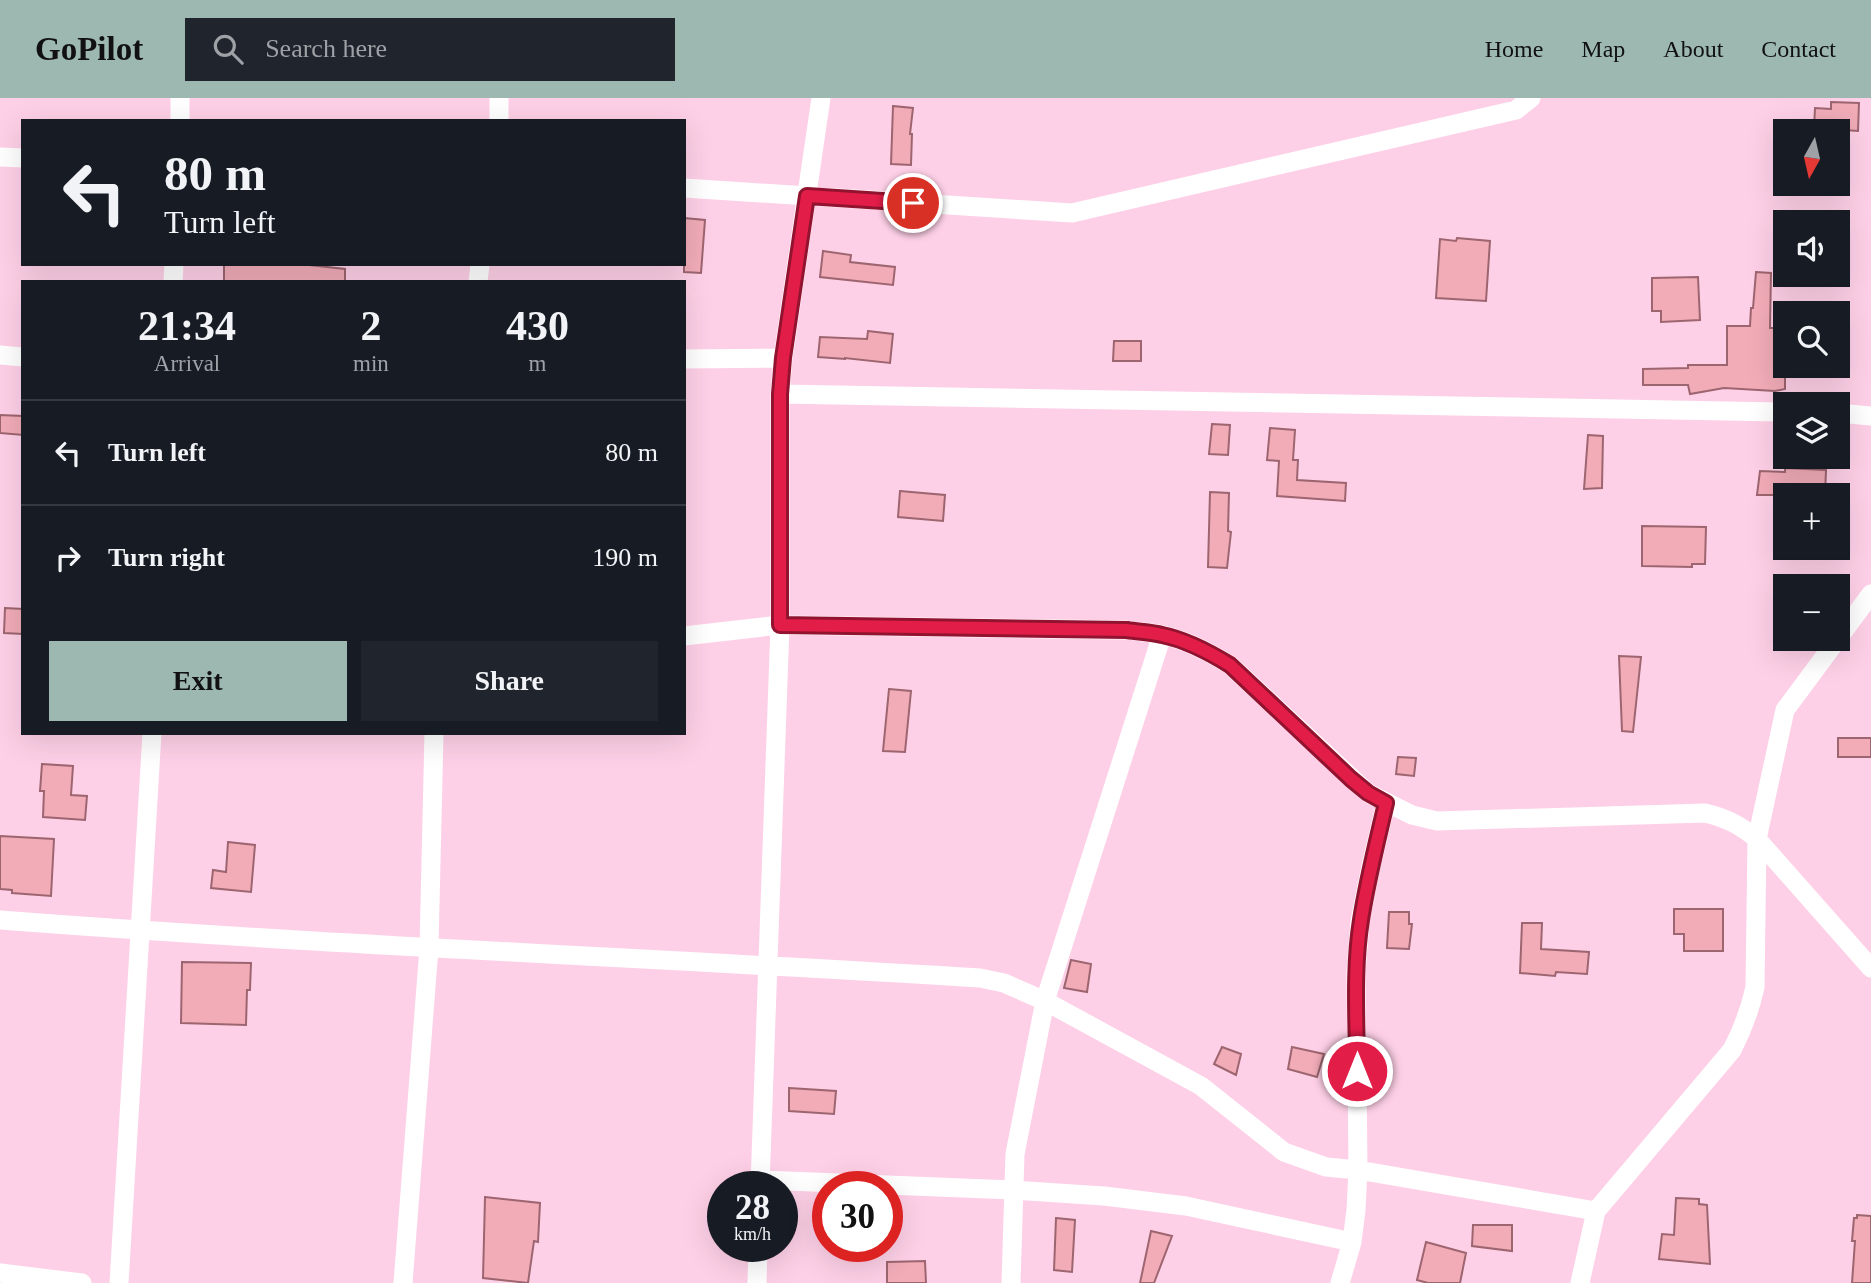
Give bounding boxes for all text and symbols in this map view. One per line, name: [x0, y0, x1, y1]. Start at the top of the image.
search box: [185, 18, 675, 81]
icon: search: [209, 30, 247, 68]
text: GoPilot: [35, 31, 143, 67]
text: Search here: [265, 34, 387, 63]
text: Home: [1485, 36, 1543, 62]
text: Map: [1581, 36, 1625, 62]
text: About: [1663, 36, 1723, 62]
text: Contact: [1761, 36, 1836, 62]
north arrow: [1773, 119, 1850, 196]
map controls: [1773, 119, 1850, 651]
text: 80 m: [164, 146, 266, 201]
icon: left: [49, 147, 140, 238]
pin: [883, 173, 943, 233]
icon: arrive: [894, 184, 932, 222]
text: Turn left: [164, 204, 276, 240]
button: sound: [1773, 210, 1850, 287]
button: search: [1773, 301, 1850, 378]
text: 21:34: [138, 303, 236, 349]
text: 2: [360, 303, 381, 349]
text: 430: [506, 303, 569, 349]
text: Arrival: [154, 351, 220, 376]
text: min: [353, 351, 389, 376]
text: m: [528, 351, 546, 376]
button: layers: [1773, 392, 1850, 469]
icon: left: [49, 434, 87, 472]
text: Turn left: [108, 438, 206, 467]
text: 80 m: [605, 438, 658, 467]
button: +: [1773, 483, 1850, 560]
icon: right: [49, 539, 87, 577]
text: Turn right: [108, 543, 225, 572]
text: 190 m: [592, 543, 658, 572]
button: −: [1773, 574, 1850, 651]
button: Exit: [49, 641, 347, 721]
button: Share: [361, 641, 658, 721]
position arrow: [1320, 1034, 1394, 1108]
speed limit sign: 30: [812, 1171, 903, 1262]
text: 28: [735, 1188, 770, 1227]
text: km/h: [734, 1224, 771, 1244]

